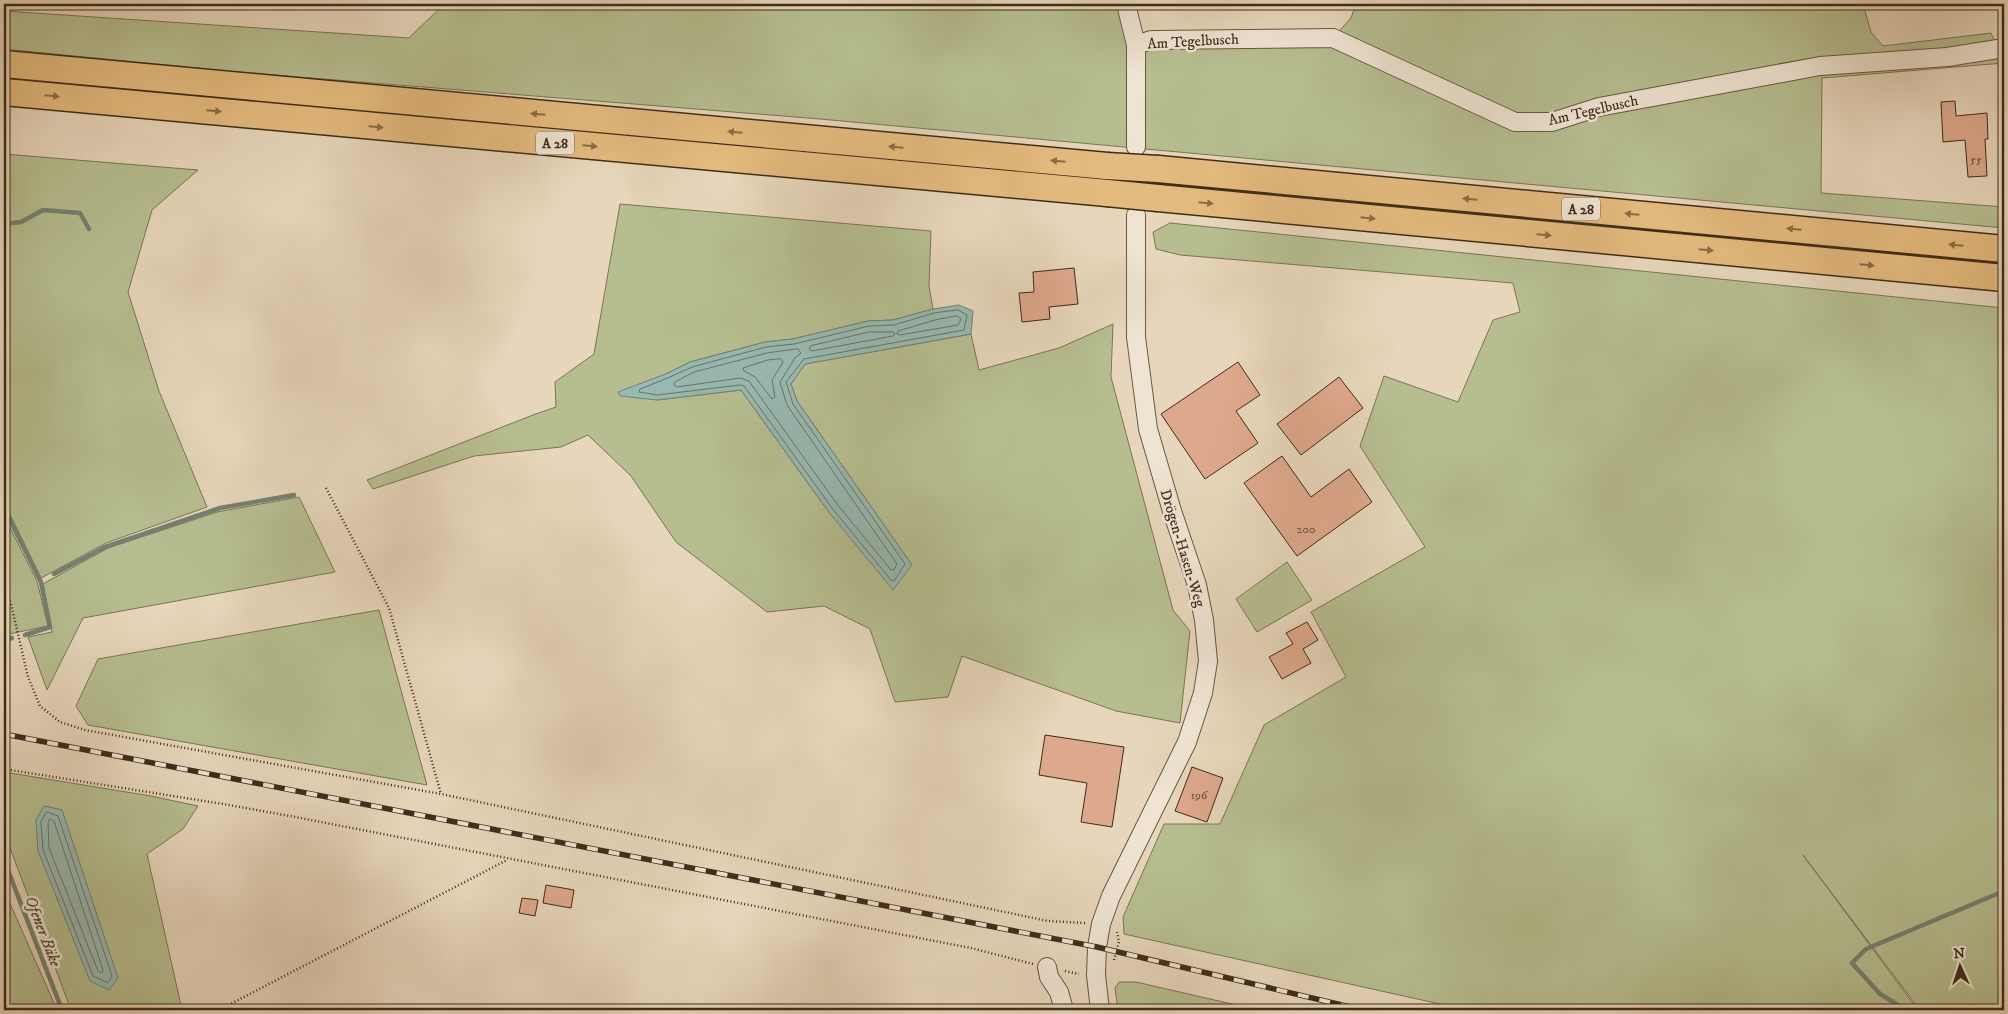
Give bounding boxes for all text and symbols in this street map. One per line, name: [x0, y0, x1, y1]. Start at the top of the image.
street label: Am Tegelbusch: [1147, 30, 1239, 53]
street label: Am Tegelbusch: [1546, 91, 1640, 130]
one-way arrow: [45, 92, 61, 100]
one-way arrow: [206, 107, 222, 115]
one-way arrow: [530, 110, 546, 118]
one-way arrow: [368, 123, 384, 131]
one-way arrow: [726, 128, 742, 136]
road number: A 28: [536, 132, 574, 154]
one-way arrow: [582, 142, 598, 150]
one-way arrow: [888, 142, 904, 150]
house number: 55: [1970, 152, 1982, 167]
one-way arrow: [1050, 157, 1066, 165]
one-way arrow: [1462, 195, 1478, 203]
road number: A 28: [1562, 198, 1600, 220]
one-way arrow: [1199, 199, 1215, 207]
one-way arrow: [1624, 210, 1640, 218]
one-way arrow: [1360, 214, 1376, 222]
one-way arrow: [1786, 225, 1802, 233]
one-way arrow: [1536, 231, 1552, 239]
one-way arrow: [1947, 240, 1963, 248]
one-way arrow: [1698, 247, 1714, 255]
one-way arrow: [1860, 262, 1876, 270]
street label: Drögen-Hasen-Weg: [1156, 487, 1210, 610]
house number: 200: [1297, 522, 1315, 537]
house number: 196: [1191, 788, 1208, 803]
water label: Ofener Bäke: [20, 893, 66, 970]
north arrow: [1936, 942, 1986, 992]
text: N: [1953, 945, 1966, 963]

